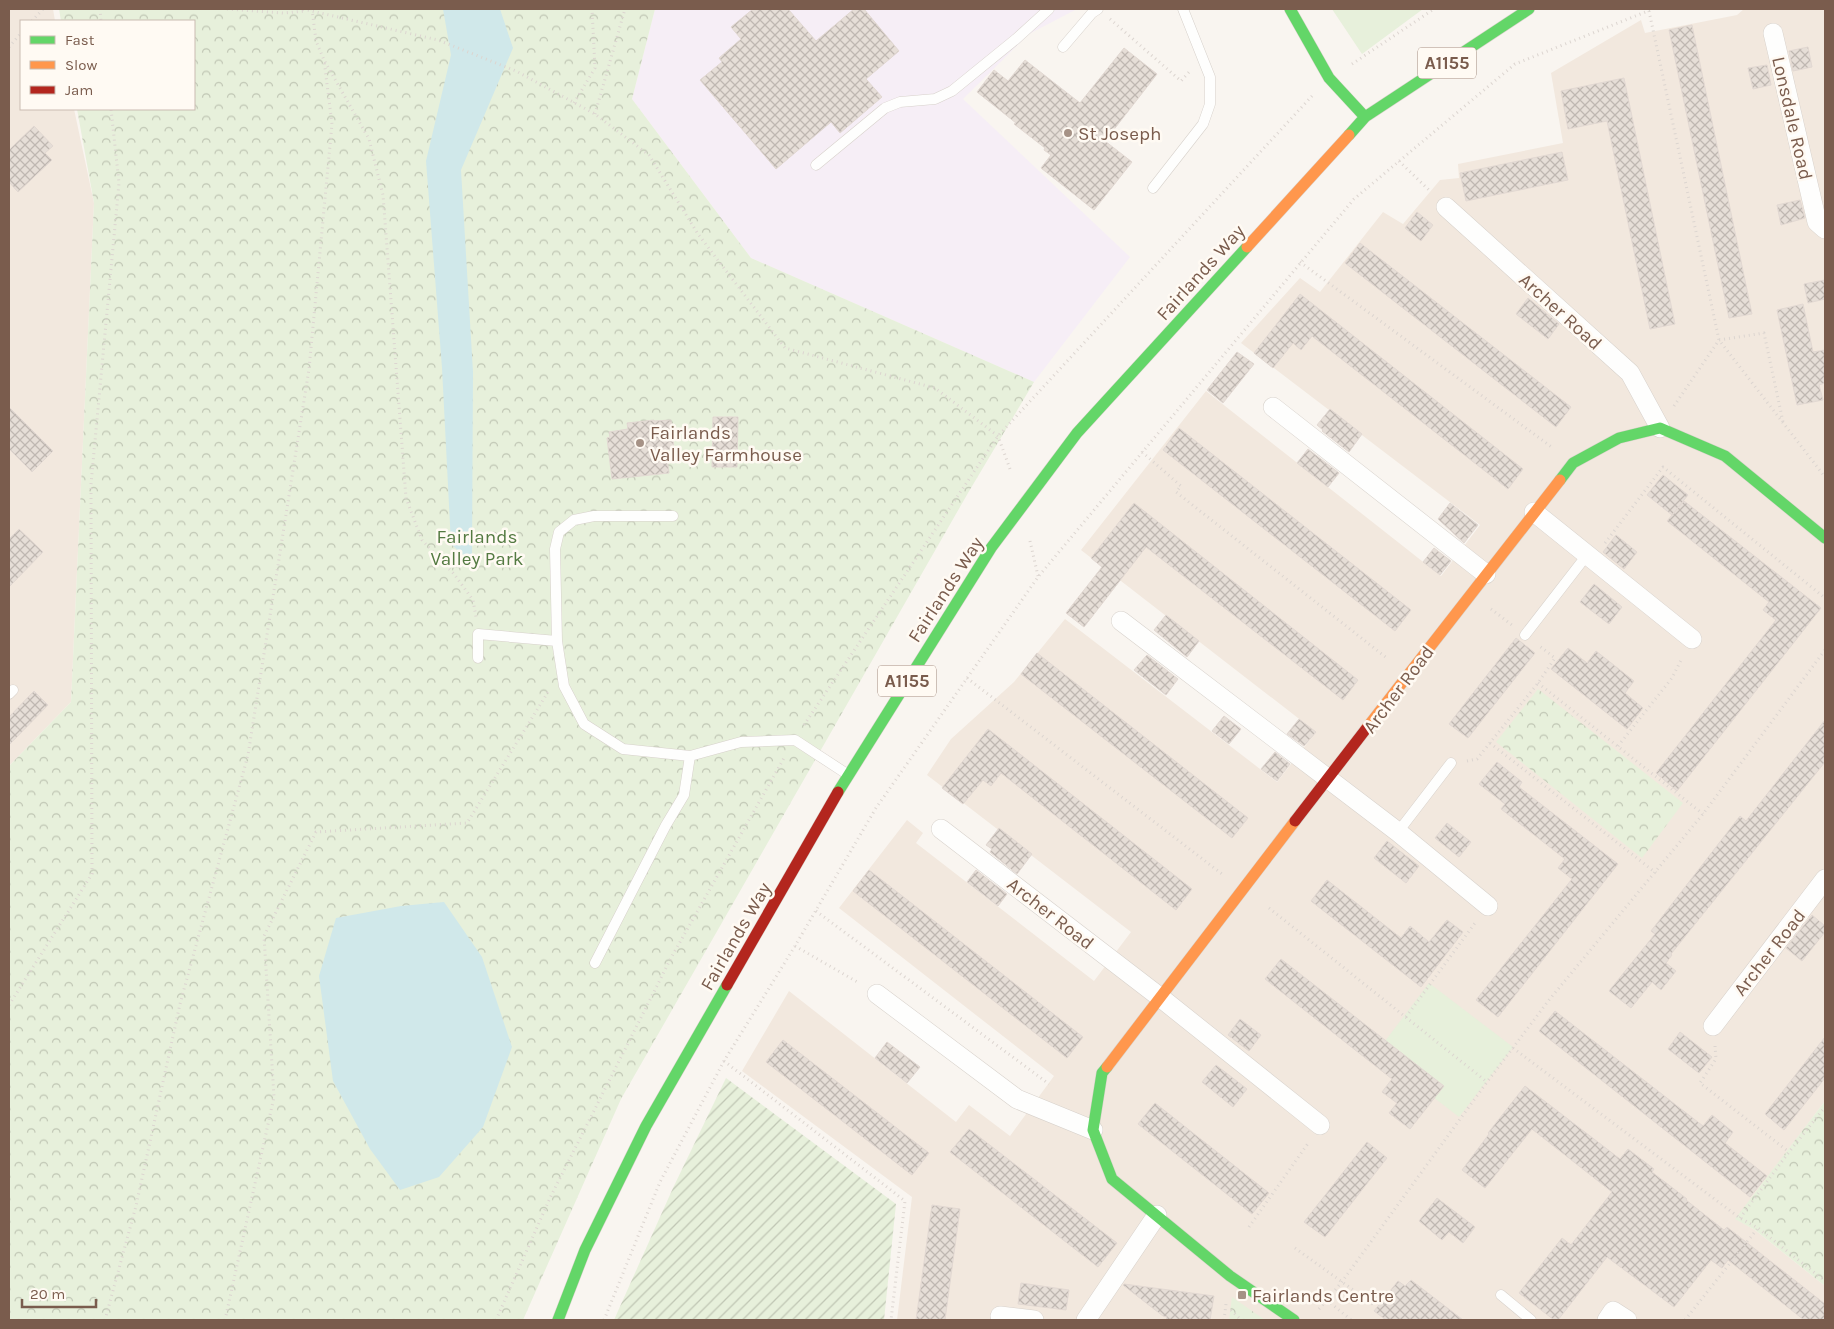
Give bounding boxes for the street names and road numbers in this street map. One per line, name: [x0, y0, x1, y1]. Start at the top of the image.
road number: A1155: [1418, 48, 1476, 78]
street label: Lonsdale Road: [1767, 54, 1817, 182]
street label: Fairlands Way: [1152, 220, 1250, 325]
street label: Archer Road: [1514, 269, 1606, 355]
street label: Fairlands Way: [904, 533, 988, 646]
street label: Archer Road: [1359, 641, 1439, 738]
road number: A1155: [878, 666, 936, 696]
street label: Archer Road: [1003, 873, 1098, 954]
street label: Fairlands Way: [696, 878, 776, 994]
street label: Archer Road: [1729, 905, 1810, 1000]

